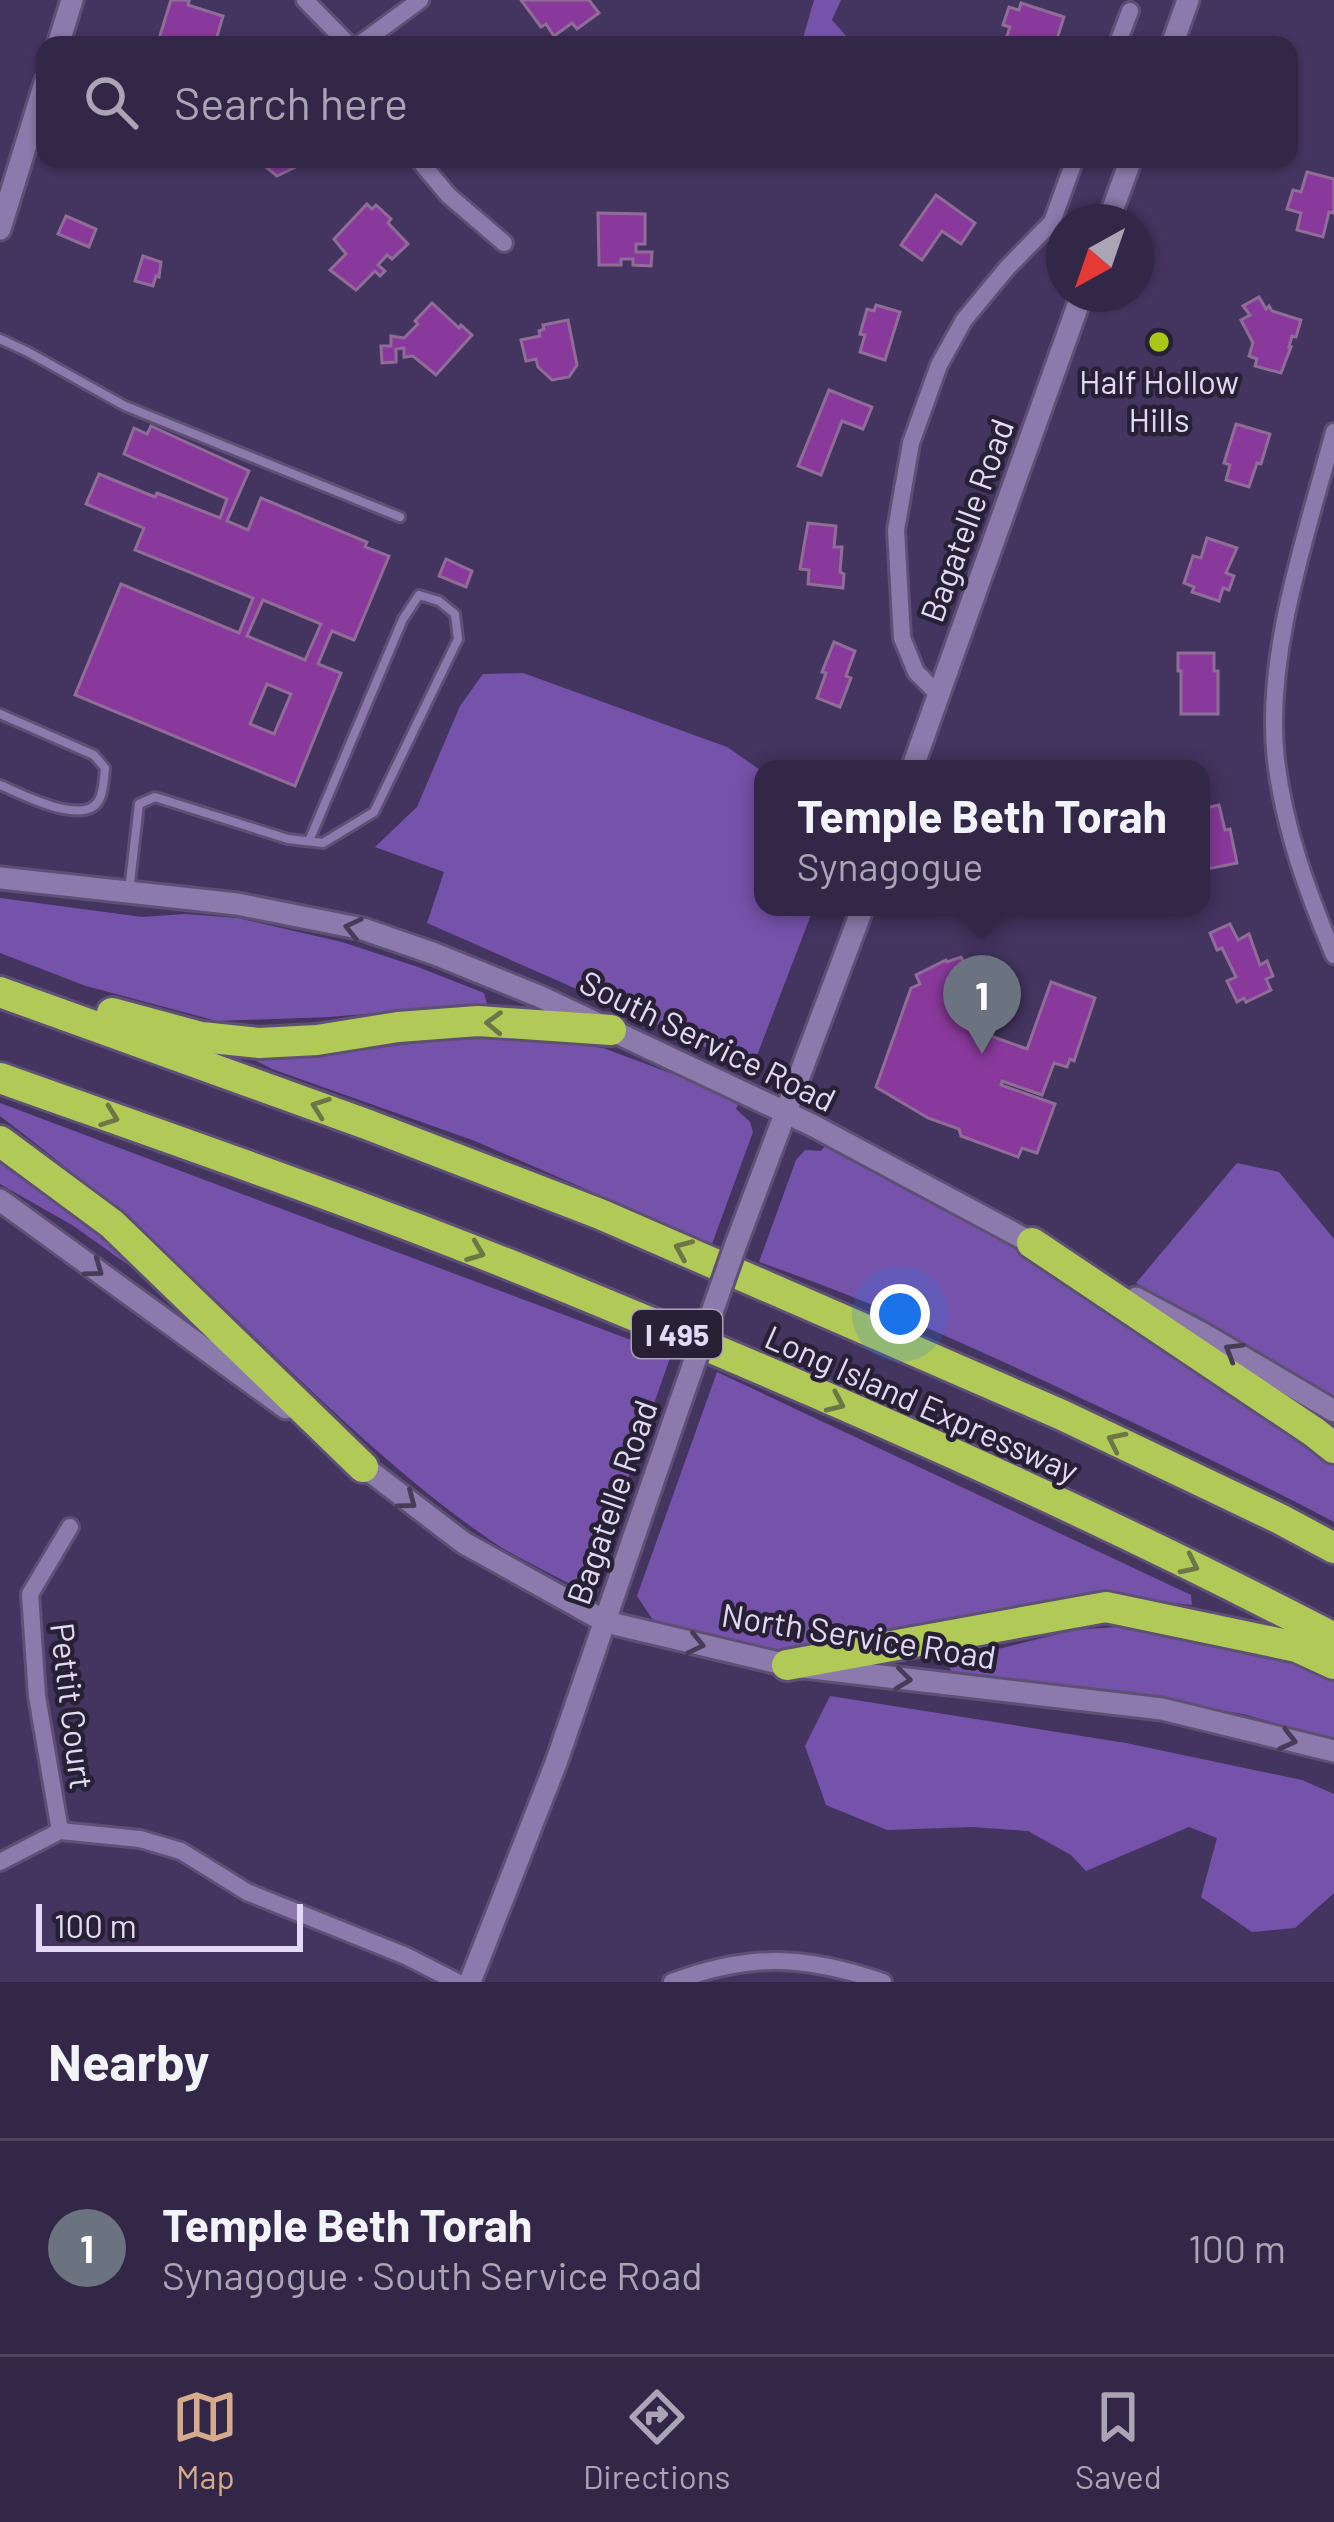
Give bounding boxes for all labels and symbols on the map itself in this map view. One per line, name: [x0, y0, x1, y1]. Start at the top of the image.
north arrow: [1046, 204, 1154, 312]
marker: Half Hollow Hills: [1146, 329, 1172, 355]
place label: Half Hollow Hills: [1079, 361, 1239, 439]
street label: Bagatelle Road: [911, 413, 1021, 627]
one-way arrow: [343, 917, 363, 942]
pin: 1: [943, 955, 1021, 1054]
street label: South Service Road: [574, 961, 842, 1119]
one-way arrow: [484, 1010, 503, 1036]
one-way arrow: [310, 1097, 331, 1121]
one-way arrow: [98, 1103, 119, 1127]
one-way arrow: [464, 1238, 485, 1263]
one-way arrow: [673, 1240, 695, 1264]
one-way arrow: [82, 1254, 103, 1276]
your location: [870, 1284, 930, 1344]
road number: I 495: [632, 1310, 722, 1358]
street label: Long Island Expressway: [759, 1316, 1085, 1490]
one-way arrow: [1224, 1343, 1246, 1366]
one-way arrow: [824, 1388, 845, 1412]
street label: Bagatelle Road: [557, 1395, 665, 1609]
one-way arrow: [1107, 1432, 1128, 1455]
one-way arrow: [395, 1487, 417, 1508]
one-way arrow: [1178, 1551, 1199, 1574]
street label: North Service Road: [719, 1594, 999, 1676]
street label: Pettit Court: [43, 1620, 103, 1792]
one-way arrow: [686, 1630, 706, 1655]
one-way arrow: [893, 1665, 913, 1691]
one-way arrow: [1277, 1726, 1297, 1751]
scale bar: [36, 1898, 303, 1951]

